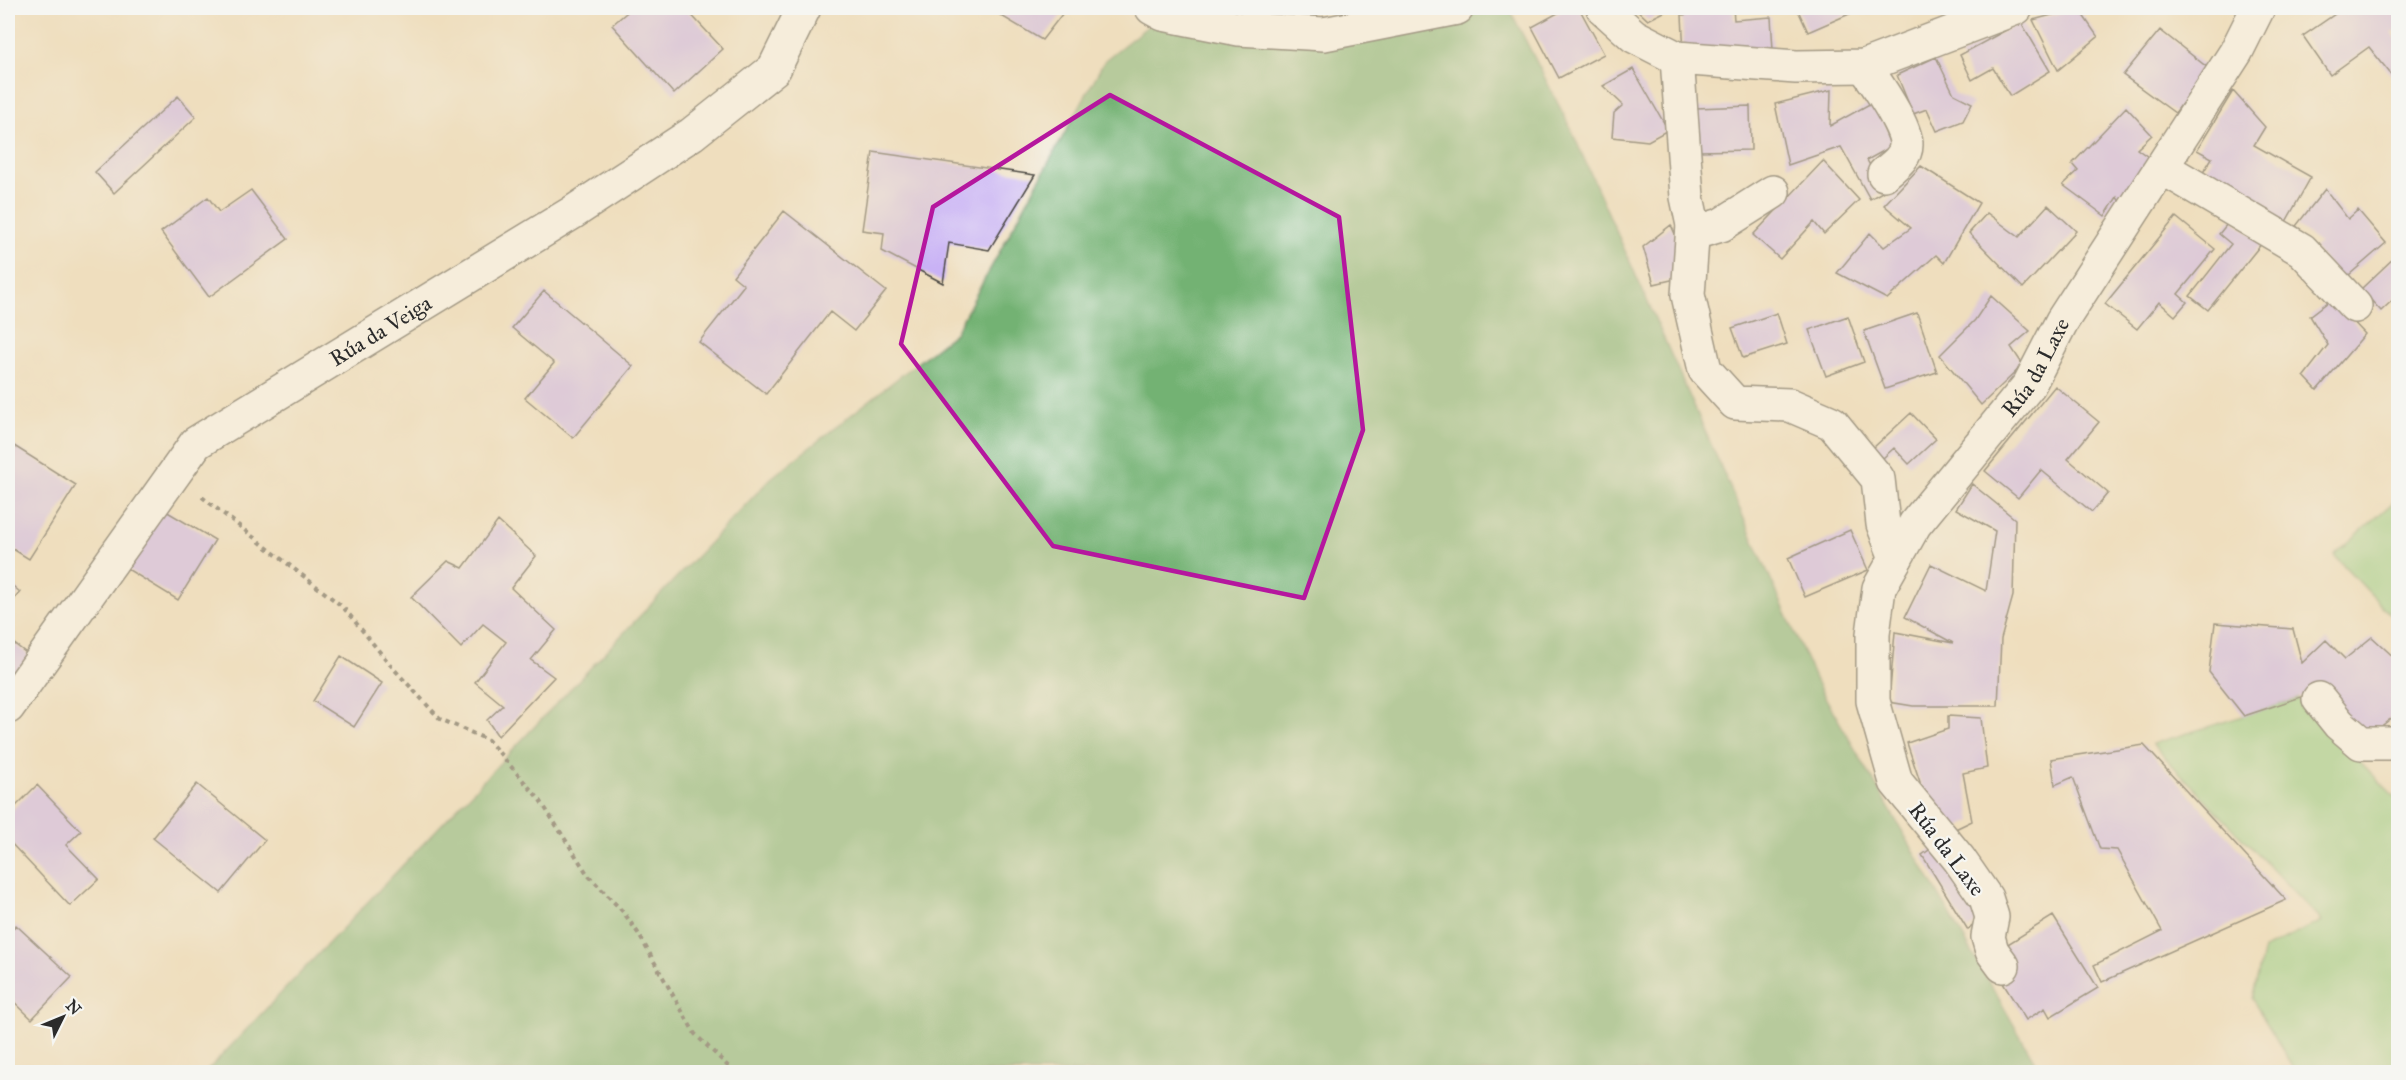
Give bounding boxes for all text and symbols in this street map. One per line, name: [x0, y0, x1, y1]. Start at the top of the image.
street label: Rúa da Veiga: [324, 289, 437, 372]
street label: Rúa da Laxe: [1995, 313, 2075, 422]
street label: Rúa da Laxe: [1903, 797, 1991, 901]
north arrow: [33, 987, 93, 1047]
text: N: [62, 996, 85, 1019]

